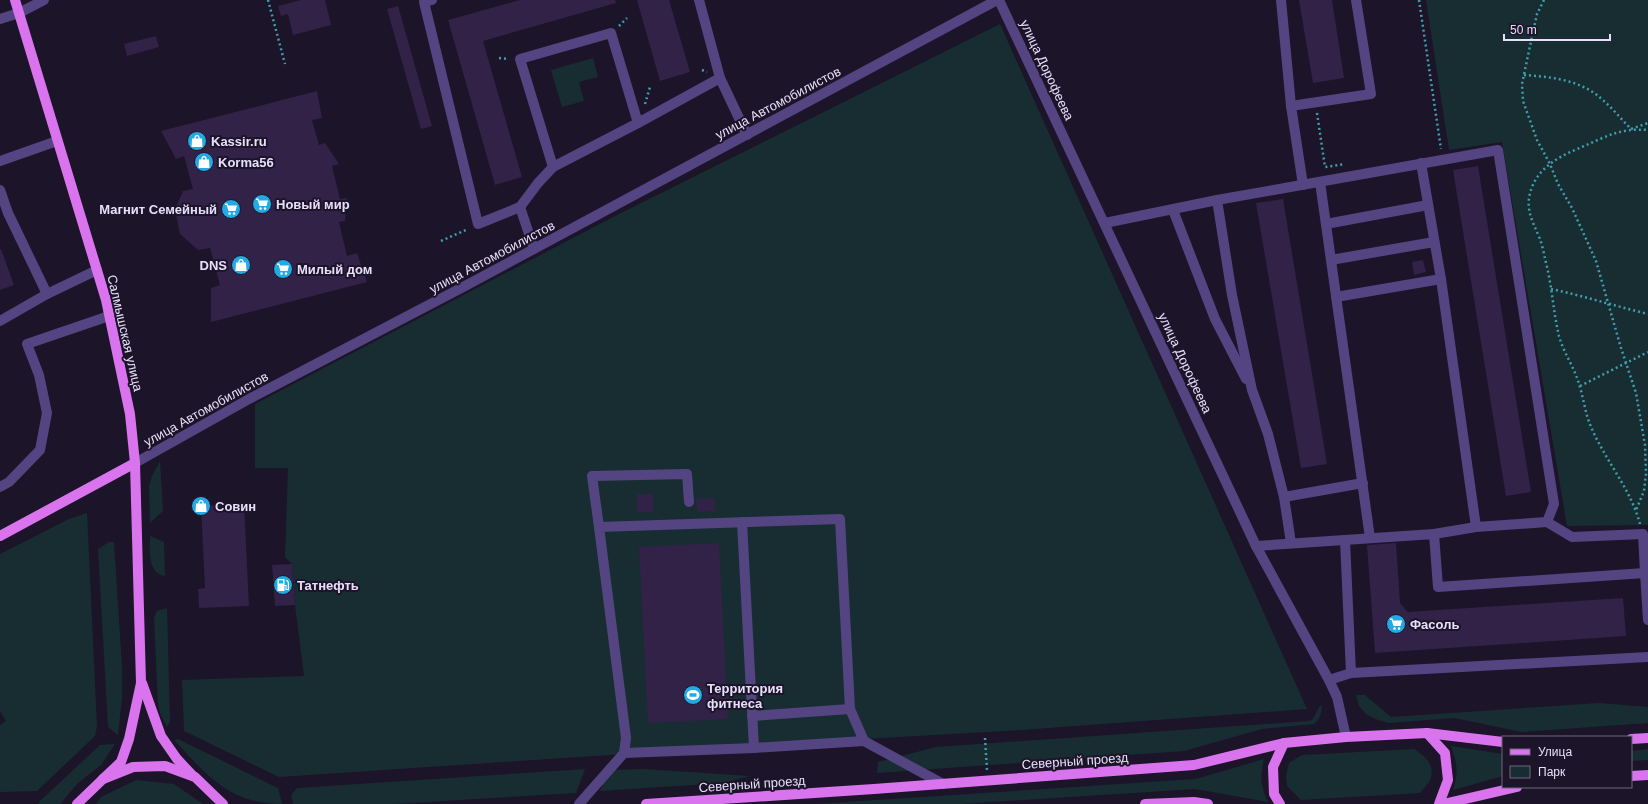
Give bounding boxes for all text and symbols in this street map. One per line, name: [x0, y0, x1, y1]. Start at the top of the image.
scale bar: [1504, 16, 1610, 42]
street label: улица Дорофеева: [1017, 17, 1077, 123]
text: 50 m: [1510, 23, 1537, 37]
street label: улица Автомобилистов: [713, 64, 843, 142]
shop icon: Kassir.ru: [186, 130, 208, 152]
place label: Kassir.ru: [211, 134, 267, 149]
shop icon: Korma56: [193, 151, 215, 173]
place label: Korma56: [218, 155, 274, 170]
supermarket icon: Новый мир: [251, 193, 273, 215]
place label: Новый мир: [276, 197, 350, 212]
supermarket icon: Магнит Семейный: [220, 198, 242, 220]
place label: Магнит Семейный: [99, 202, 217, 217]
street label: улица Автомобилистов: [427, 218, 557, 296]
shop icon: DNS: [230, 254, 252, 276]
place label: DNS: [200, 258, 227, 273]
supermarket icon: Милый дом: [272, 258, 294, 280]
place label: Милый дом: [297, 262, 372, 277]
street label: Салмышская улица: [104, 273, 146, 393]
street label: улица Дорофеева: [1155, 310, 1215, 416]
street label: улица Автомобилистов: [141, 368, 271, 449]
shop icon: Совин: [190, 495, 212, 517]
place label: Совин: [215, 499, 256, 514]
fuel station icon: Татнефть: [272, 574, 294, 596]
place label: Татнефть: [297, 578, 359, 593]
supermarket icon: Фасоль: [1385, 613, 1407, 635]
place label: Фасоль: [1410, 617, 1459, 632]
place label: Территория фитнеса: [707, 681, 783, 711]
sports icon: Территория фитнеса: [682, 684, 704, 706]
legend: [1502, 736, 1632, 788]
text: Улица: [1538, 745, 1572, 759]
street label: Северный проезд: [1021, 750, 1129, 772]
text: Парк: [1538, 765, 1566, 779]
street label: Северный проезд: [698, 773, 806, 795]

